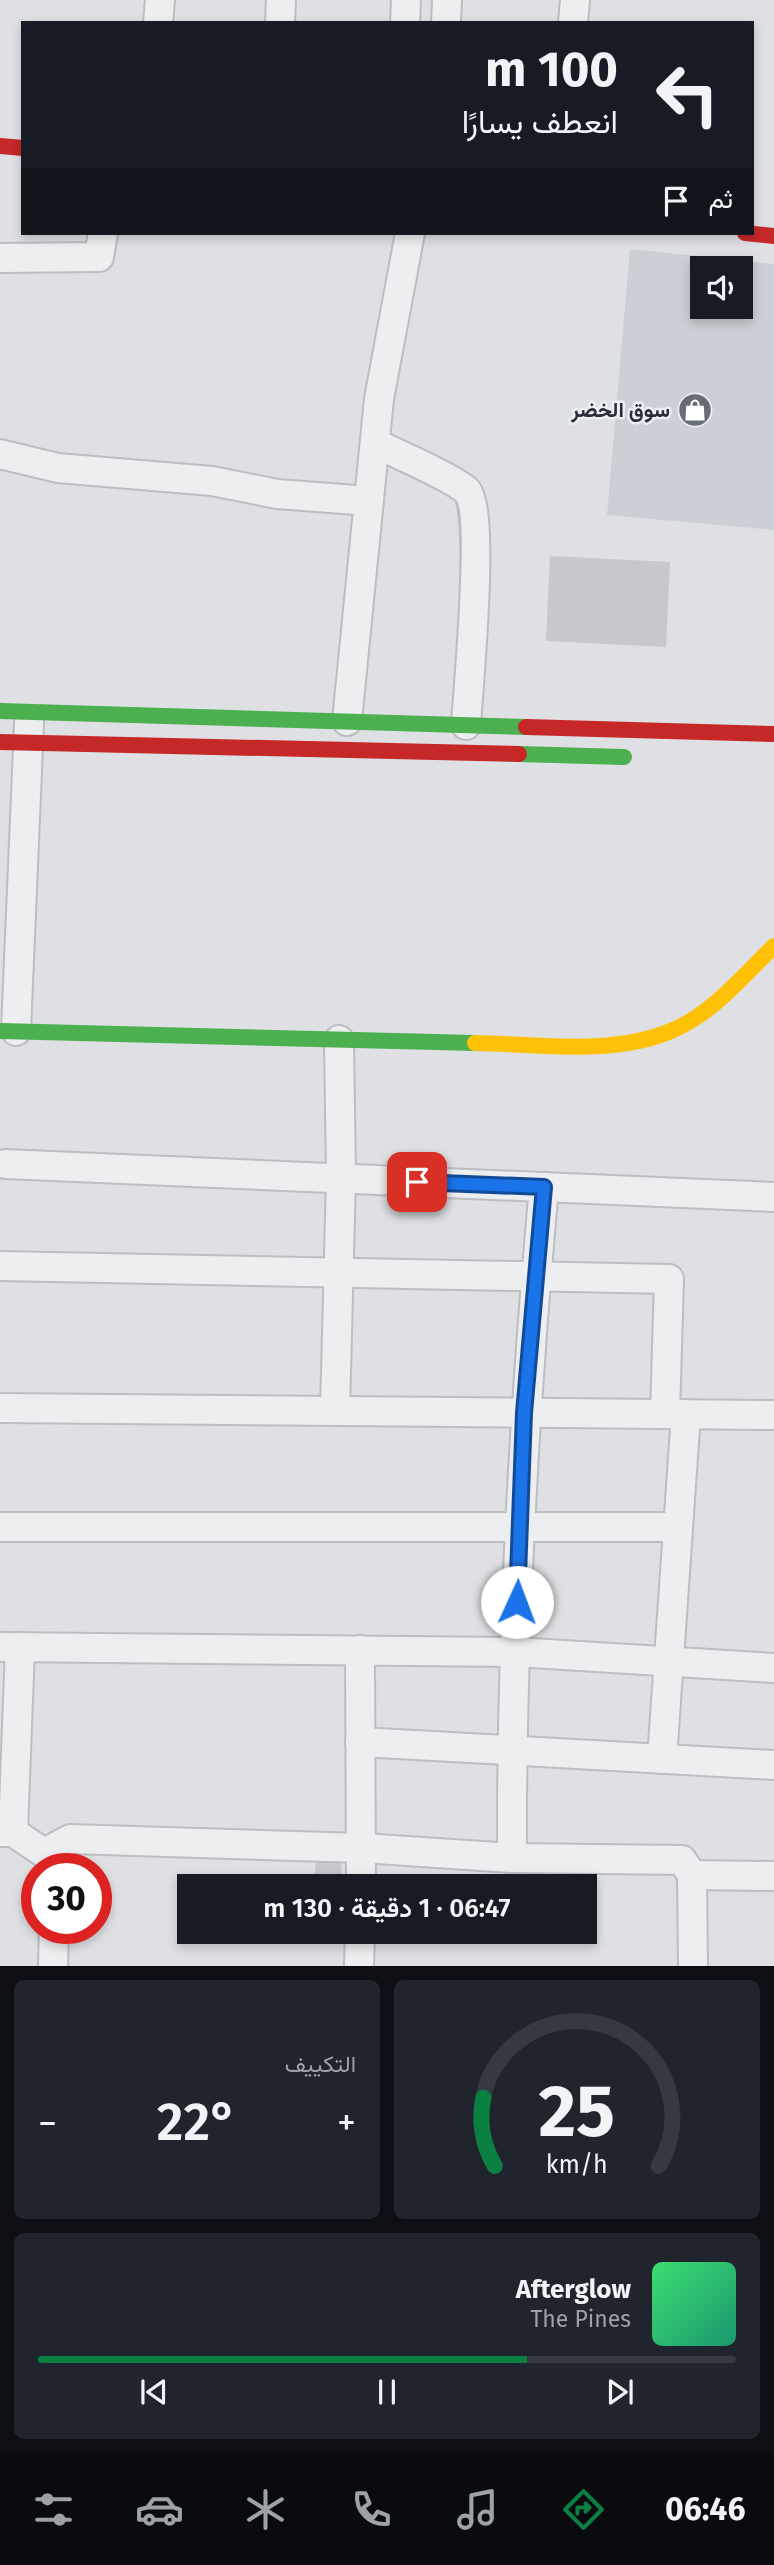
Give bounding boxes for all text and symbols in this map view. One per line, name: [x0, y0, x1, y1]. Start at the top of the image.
text: 100 m: [485, 40, 618, 99]
icon: left: [642, 49, 733, 140]
text: انعطف يسارًا: [462, 103, 618, 141]
icon: arrive: [657, 182, 695, 220]
text: ثم: [709, 184, 733, 215]
map controls: [690, 256, 753, 319]
button: sound: [690, 256, 753, 319]
shop icon: سوق الخضر: [676, 391, 714, 429]
place label: سوق الخضر: [570, 397, 670, 423]
pin: [387, 1152, 447, 1212]
icon: arrive: [398, 1163, 436, 1201]
position arrow: [480, 1565, 554, 1639]
speed limit sign: 30: [21, 1853, 112, 1944]
text: 06:47 · 1 دقيقة · 130 m: [263, 1893, 511, 1924]
text: التكييف: [285, 2050, 356, 2078]
text: 25: [539, 2068, 615, 2155]
text: 22°: [157, 2091, 237, 2154]
text: −: [38, 2100, 57, 2146]
text: +: [337, 2100, 356, 2146]
text: km/h: [546, 2149, 608, 2179]
text: Afterglow: [516, 2274, 631, 2305]
text: The Pines: [530, 2305, 631, 2333]
icon: previous: [135, 2373, 173, 2411]
icon: pause: [368, 2373, 406, 2411]
icon: next: [601, 2373, 639, 2411]
icon: filters: [29, 2485, 78, 2534]
icon: car: [135, 2485, 184, 2534]
icon: climate: [241, 2485, 290, 2534]
icon: phone: [347, 2485, 396, 2534]
icon: music: [453, 2485, 502, 2534]
icon: directions: [559, 2485, 608, 2534]
text: 06:46: [665, 2490, 745, 2528]

